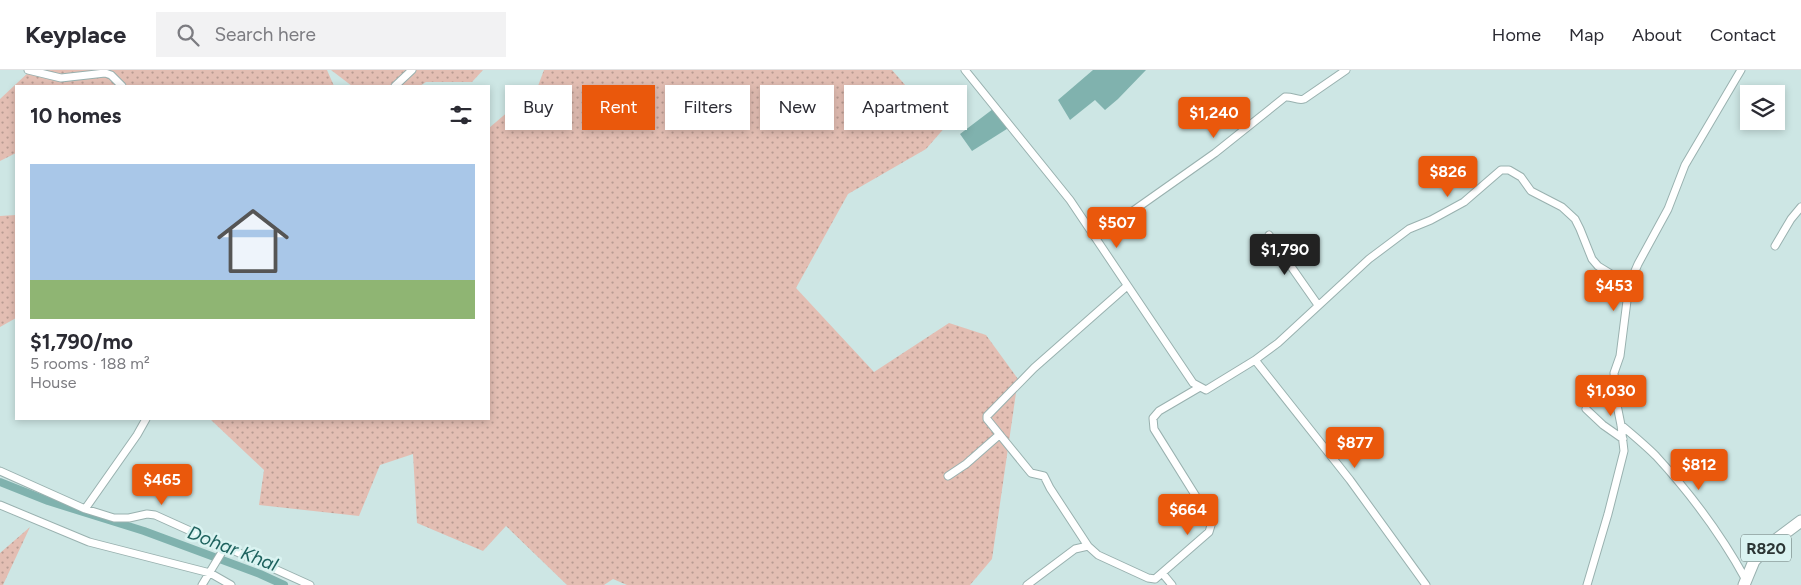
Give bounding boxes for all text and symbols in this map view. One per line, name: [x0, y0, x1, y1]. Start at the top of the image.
search box: [156, 12, 506, 57]
text: Keyplace: [25, 20, 126, 49]
icon: search: [174, 21, 202, 49]
text: Search here: [214, 23, 316, 46]
text: Home: [1492, 24, 1541, 46]
text: Map: [1569, 24, 1604, 46]
text: About: [1632, 24, 1682, 46]
text: Contact: [1710, 24, 1776, 46]
chip: Buy: [505, 85, 572, 130]
chip: Rent: [582, 85, 655, 130]
chip: Filters: [665, 85, 750, 130]
chip: New: [760, 85, 834, 130]
chip: Apartment: [844, 85, 967, 130]
map controls: [1740, 85, 1785, 130]
button: layers: [1740, 85, 1785, 130]
pin: $1,240: [1173, 97, 1255, 139]
icon: filters: [447, 101, 475, 129]
text: 10 homes: [30, 103, 121, 128]
text: $1,240: [1189, 103, 1239, 122]
pin: $826: [1418, 156, 1478, 198]
text: $826: [1429, 162, 1467, 181]
icon: home: [208, 196, 298, 286]
pin: $507: [1087, 206, 1147, 249]
text: $507: [1098, 213, 1136, 232]
pin: $1,790: [1244, 234, 1326, 276]
text: $1,790: [1261, 240, 1309, 259]
pin: $453: [1584, 270, 1644, 312]
text: $453: [1595, 276, 1633, 295]
text: $1,790/mo: [30, 329, 133, 354]
text: 5 rooms · 188 m²: [30, 354, 150, 373]
text: House: [30, 373, 76, 392]
pin: $1,030: [1570, 374, 1652, 417]
text: $1,030: [1586, 381, 1636, 400]
pin: $877: [1325, 426, 1385, 469]
text: $877: [1337, 433, 1373, 452]
pin: $812: [1669, 448, 1729, 491]
text: $812: [1682, 455, 1716, 474]
pin: $465: [132, 464, 192, 506]
text: $465: [143, 470, 181, 489]
pin: $664: [1158, 494, 1218, 536]
text: $664: [1169, 500, 1207, 519]
water label: Dohar Khal: [185, 521, 282, 576]
road number: R820: [1741, 534, 1791, 562]

